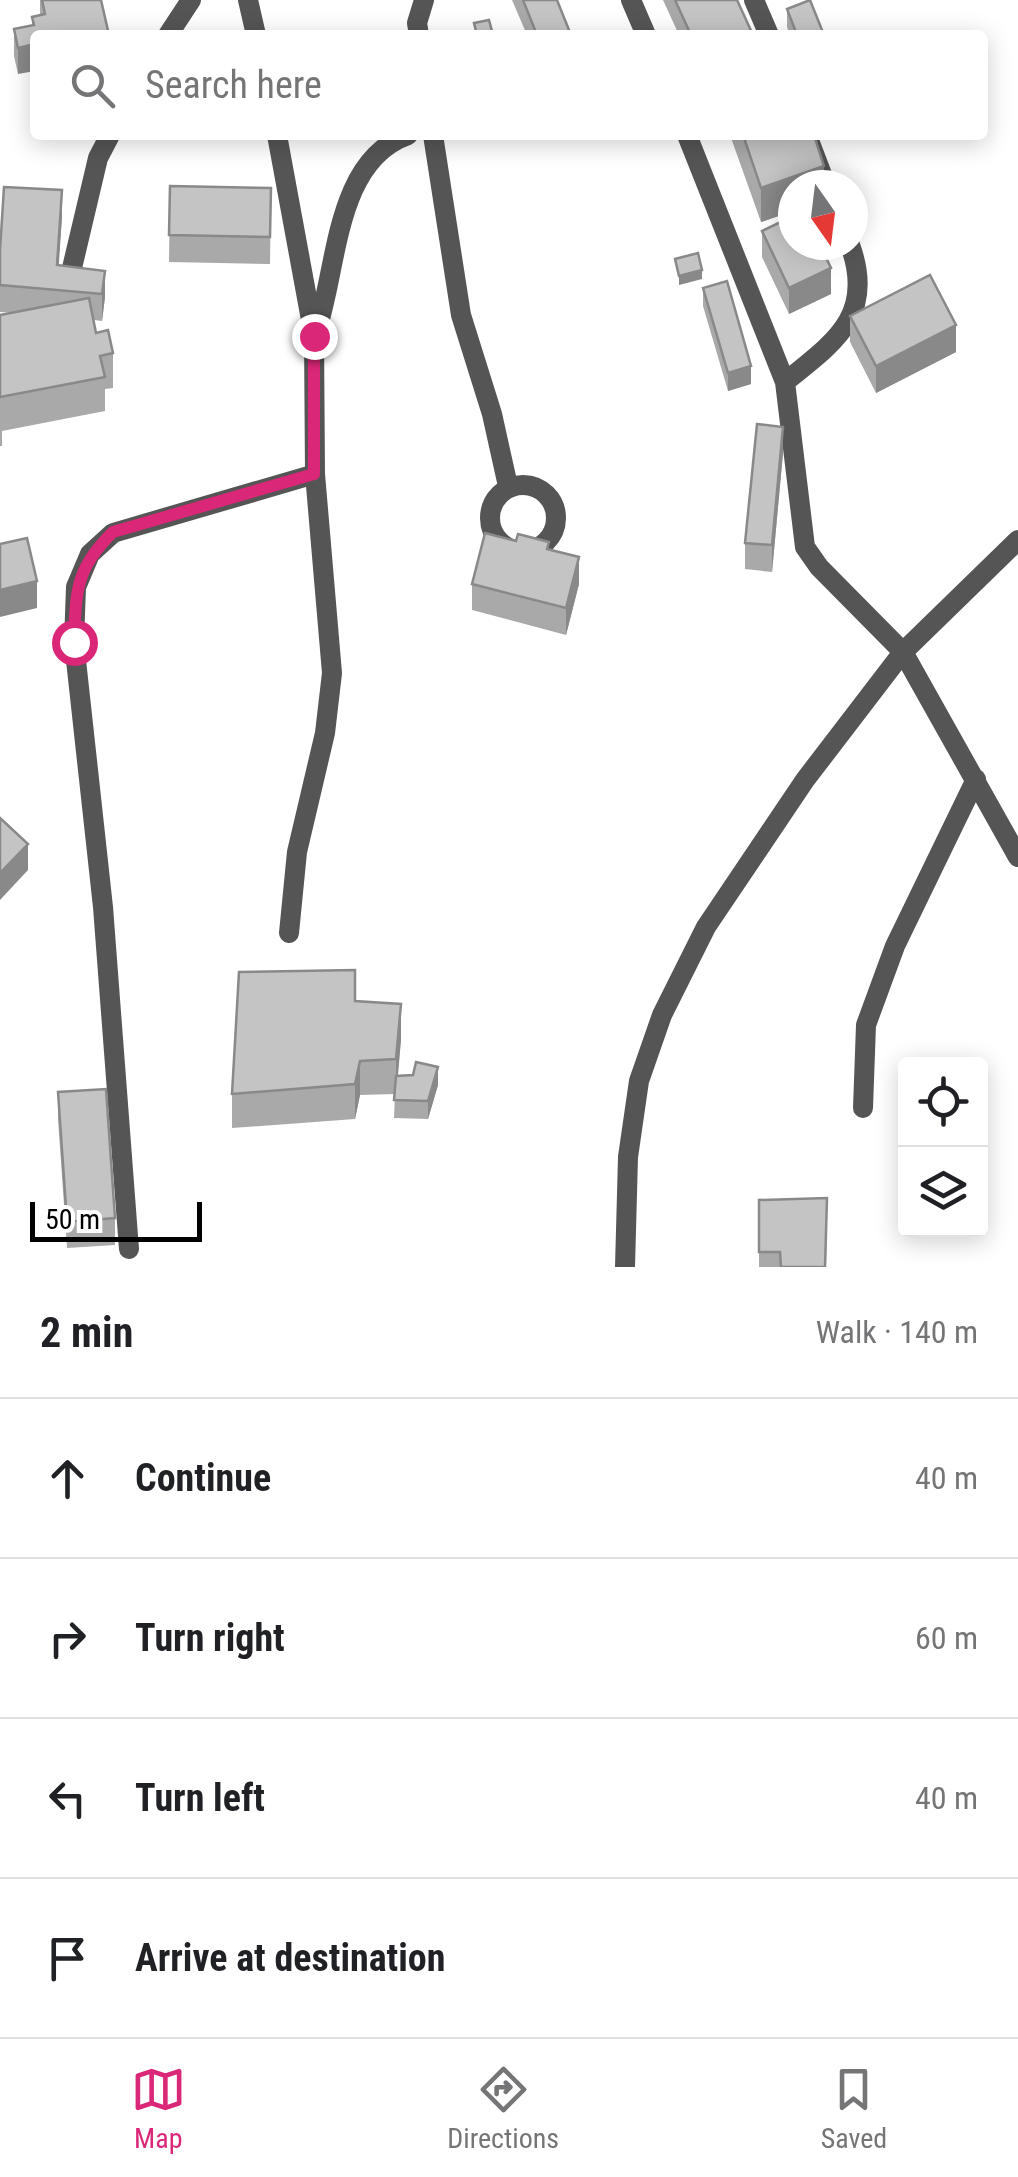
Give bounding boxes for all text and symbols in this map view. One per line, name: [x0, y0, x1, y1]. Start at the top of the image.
search box: [30, 30, 988, 140]
icon: search: [65, 58, 120, 113]
text: Search here: [145, 63, 322, 107]
north arrow: [778, 170, 868, 260]
route end: [292, 314, 338, 360]
route start: [52, 620, 98, 666]
map controls: [898, 1057, 988, 1237]
button: locate: [898, 1057, 988, 1147]
button: layers: [898, 1147, 988, 1237]
scale bar: [30, 1197, 202, 1242]
text: 50 m: [45, 1203, 100, 1236]
text: 2 min: [40, 1308, 133, 1357]
text: Walk · 140 m: [816, 1313, 978, 1351]
icon: ahead: [40, 1451, 95, 1506]
text: Continue: [135, 1456, 271, 1500]
text: 40 m: [915, 1459, 978, 1497]
icon: right: [40, 1611, 95, 1666]
text: Turn right: [135, 1616, 285, 1660]
text: 60 m: [915, 1619, 978, 1657]
icon: left: [40, 1771, 95, 1826]
text: Turn left: [135, 1776, 265, 1820]
text: 40 m: [915, 1779, 978, 1817]
icon: arrive: [40, 1931, 95, 1986]
text: Arrive at destination: [135, 1936, 445, 1980]
tab: Map: [131, 2062, 186, 2155]
tab: Directions: [447, 2062, 559, 2155]
tab: Saved: [821, 2062, 887, 2155]

